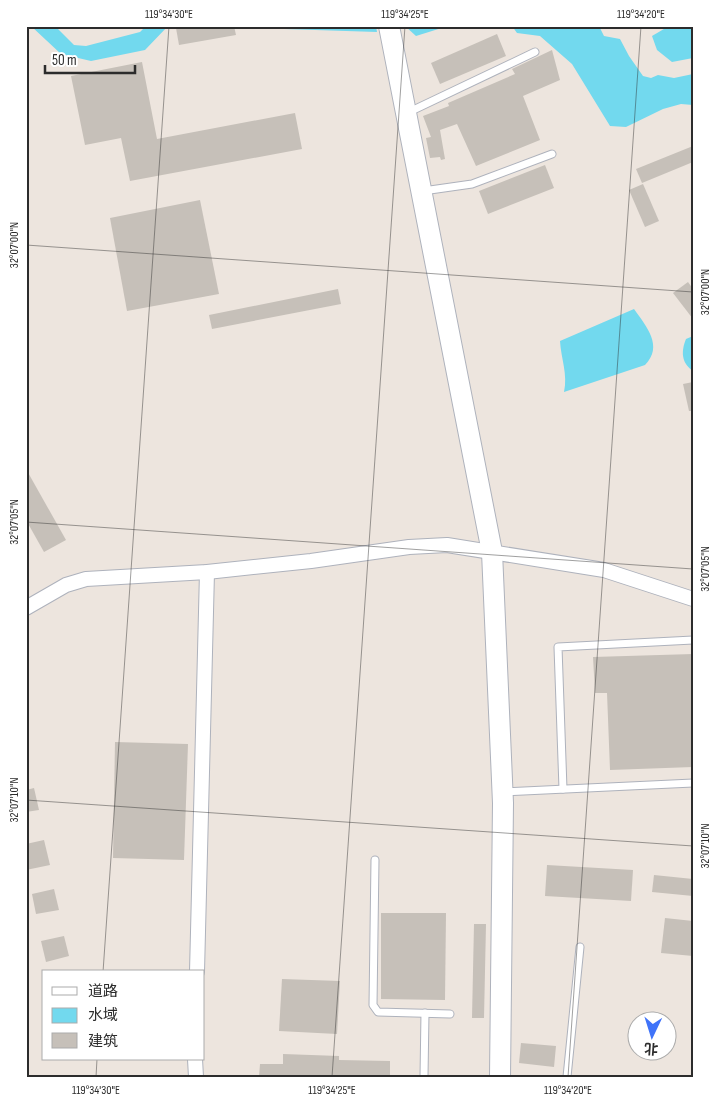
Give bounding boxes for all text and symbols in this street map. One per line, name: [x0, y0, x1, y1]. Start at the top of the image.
text: 119°34'30"E: [145, 7, 193, 22]
text: 119°34'25"E: [381, 7, 429, 22]
text: 119°34'20"E: [617, 7, 665, 22]
scale bar: [45, 42, 135, 74]
text: 50 m: [52, 51, 77, 70]
text: 32°07'00"N: [7, 222, 22, 268]
text: 32°07'00"N: [698, 269, 713, 315]
text: 32°07'05"N: [7, 499, 22, 545]
text: 32°07'05"N: [698, 546, 713, 592]
text: 32°07'10"N: [7, 777, 22, 823]
text: 32°07'10"N: [698, 823, 713, 869]
legend: [42, 970, 205, 1060]
text: 道路: [88, 982, 118, 1001]
text: 水域: [88, 1006, 118, 1025]
north arrow: [626, 1010, 676, 1060]
text: 建筑: [88, 1032, 118, 1051]
text: 北: [644, 1040, 659, 1057]
text: 119°34'30"E: [72, 1083, 120, 1098]
text: 119°34'25"E: [308, 1083, 356, 1098]
text: 119°34'20"E: [544, 1083, 592, 1098]

